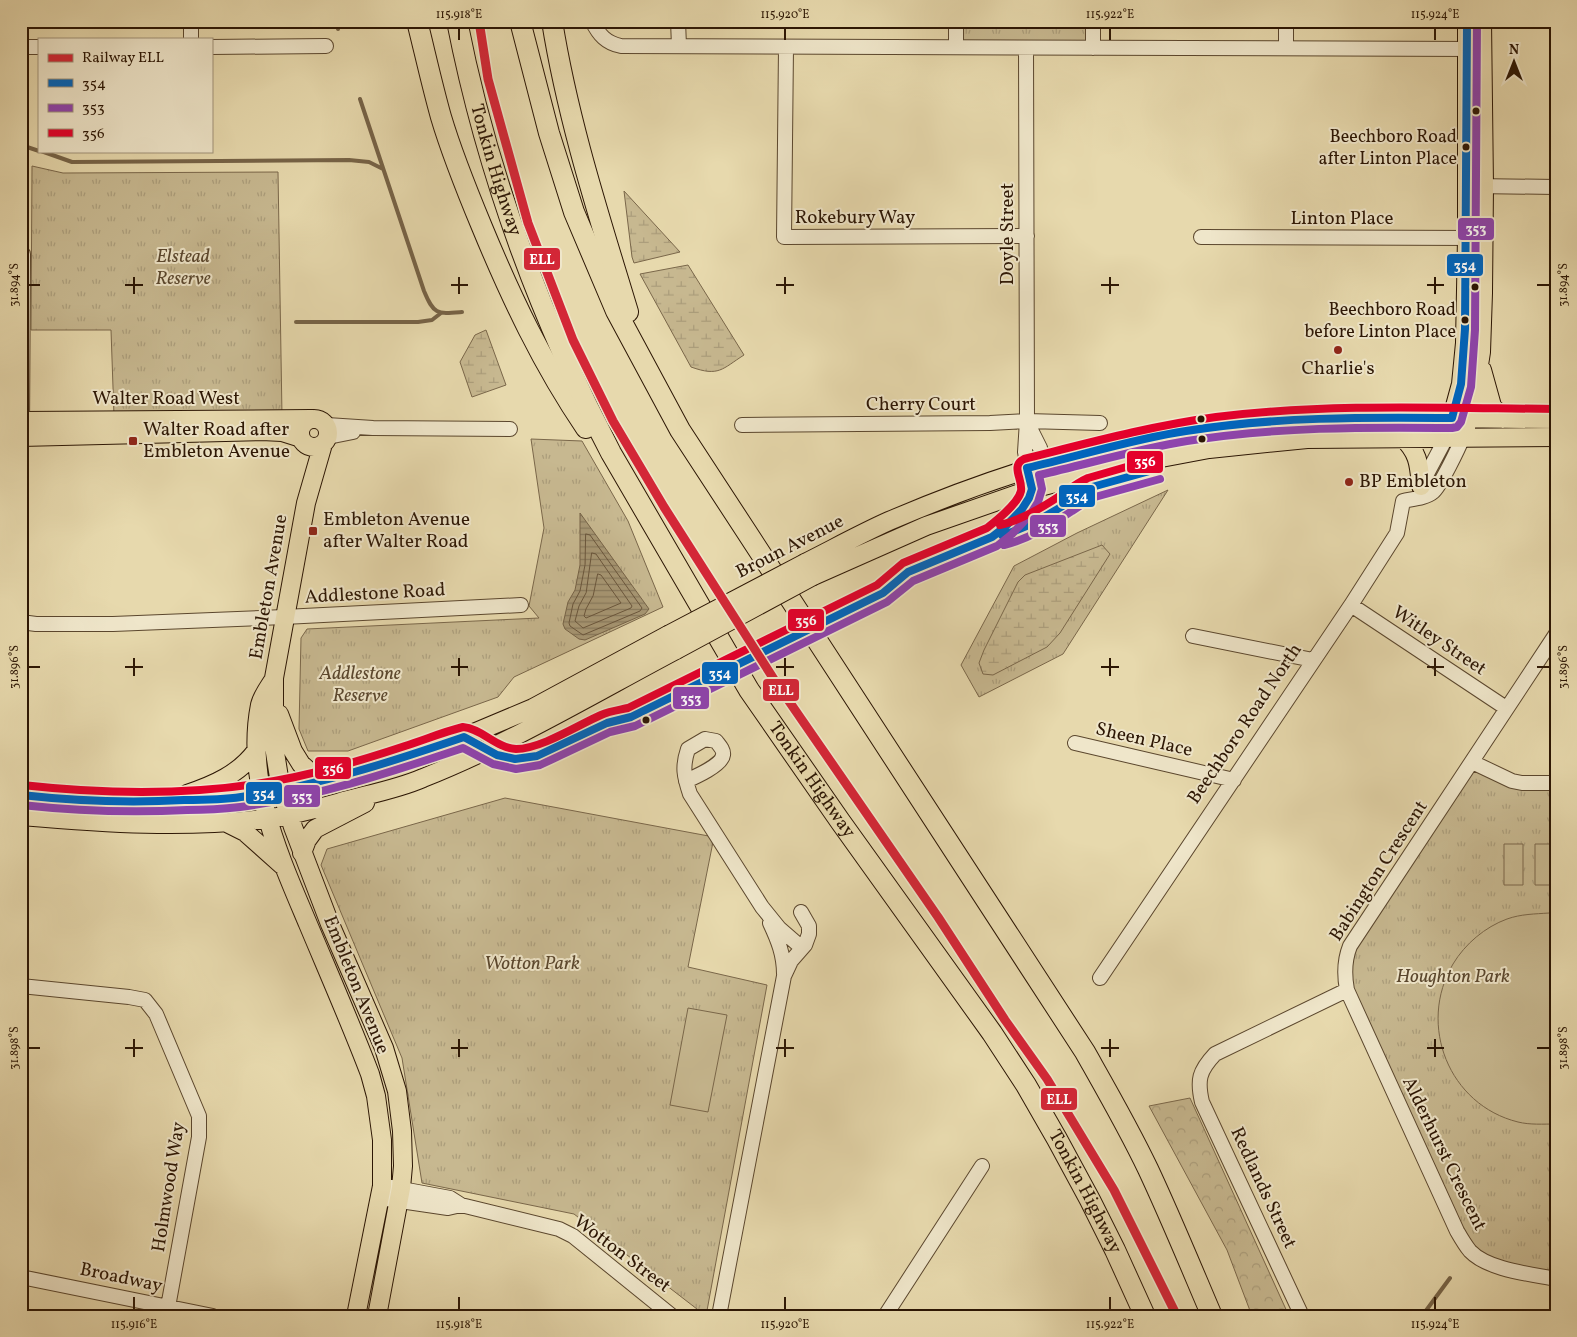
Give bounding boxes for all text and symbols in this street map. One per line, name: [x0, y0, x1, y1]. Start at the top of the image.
text: 115.918°E: [436, 7, 482, 23]
text: 115.920°E: [760, 7, 810, 23]
text: 115.922°E: [1086, 7, 1134, 23]
text: 115.924°E: [1411, 7, 1459, 23]
legend: [38, 38, 212, 152]
north arrow: [1490, 38, 1540, 88]
text: N: [1509, 41, 1519, 60]
text: Railway ELL: [82, 48, 164, 69]
text: 354: [82, 74, 106, 95]
text: 353: [82, 98, 105, 119]
street label: Tonkin Highway: [463, 101, 528, 240]
unlabelled marker: [1471, 106, 1481, 116]
text: 356: [82, 124, 105, 145]
place label: Beechboro Road after Linton Place: [1318, 125, 1457, 172]
marker: Beechboro Road after Linton Place: [1461, 142, 1471, 152]
street label: Doyle Street: [995, 182, 1021, 285]
street label: Rokebury Way: [795, 205, 915, 231]
street label: Linton Place: [1290, 206, 1394, 232]
line badge: 353: [1457, 217, 1495, 241]
text: 353: [1465, 220, 1487, 239]
park label: Elstead Reserve: [155, 244, 211, 292]
line badge: ELL: [523, 247, 561, 271]
text: ELL: [529, 251, 555, 270]
line badge: 354: [1446, 253, 1484, 277]
text: 354: [1454, 257, 1477, 276]
text: 31.894°S: [7, 263, 23, 307]
text: 31.894°S: [1556, 263, 1572, 307]
unlabelled marker: [1470, 282, 1480, 292]
place label: Beechboro Road before Linton Place: [1305, 298, 1456, 345]
marker: Beechboro Road before Linton Place: [1460, 315, 1470, 325]
marker: Charlie's: [1332, 344, 1344, 356]
place label: Charlie's: [1301, 356, 1375, 382]
street label: Walter Road West: [92, 386, 240, 412]
street label: Cherry Court: [866, 392, 976, 418]
unlabelled marker: [1196, 414, 1206, 424]
place label: Walter Road after Embleton Avenue: [143, 417, 290, 465]
unlabelled marker: [1197, 434, 1207, 444]
marker: Walter Road after Embleton Avenue: [127, 435, 139, 447]
line badge: 356: [1126, 450, 1164, 474]
text: 356: [1134, 453, 1156, 472]
place label: BP Embleton: [1359, 469, 1467, 495]
marker: BP Embleton: [1343, 476, 1355, 488]
line badge: 354: [1058, 484, 1096, 508]
text: 354: [1066, 488, 1089, 507]
place label: Embleton Avenue after Walter Road: [323, 507, 470, 555]
street label: Broun Avenue: [732, 509, 848, 585]
street label: Embleton Avenue: [243, 512, 295, 662]
line badge: 353: [1029, 514, 1067, 538]
text: 353: [1037, 518, 1059, 537]
marker: Embleton Avenue after Walter Road: [307, 525, 319, 537]
street label: Addlestone Road: [304, 577, 446, 611]
street label: Witley Street: [1387, 600, 1492, 682]
line badge: 356: [787, 608, 825, 632]
text: 356: [795, 612, 817, 631]
street label: Beechboro Road North: [1182, 639, 1308, 809]
text: 31.896°S: [7, 645, 23, 689]
text: 31.896°S: [1556, 645, 1572, 689]
park label: Addlestone Reserve: [318, 661, 401, 709]
line badge: 354: [701, 661, 739, 685]
text: 354: [709, 665, 732, 684]
line badge: ELL: [762, 678, 800, 702]
text: ELL: [768, 682, 794, 701]
line badge: 353: [672, 686, 710, 710]
text: 353: [680, 690, 702, 709]
unlabelled marker: [641, 715, 651, 725]
street label: Tonkin Highway: [762, 716, 861, 844]
street label: Sheen Place: [1093, 716, 1195, 764]
line badge: 356: [314, 756, 352, 780]
text: 356: [322, 760, 344, 779]
line badge: 354: [245, 781, 283, 805]
line badge: 353: [283, 784, 321, 808]
text: 354: [253, 785, 276, 804]
text: 353: [291, 788, 313, 807]
street label: Babington Crescent: [1324, 795, 1435, 947]
street label: Embleton Avenue: [316, 912, 396, 1058]
park label: Wotton Park: [484, 951, 580, 977]
park label: Houghton Park: [1396, 964, 1510, 990]
text: 31.898°S: [7, 1026, 23, 1070]
text: 31.898°S: [1556, 1026, 1572, 1070]
street label: Alderhurst Crescent: [1395, 1073, 1493, 1236]
line badge: ELL: [1040, 1087, 1078, 1111]
text: ELL: [1046, 1091, 1072, 1110]
street label: Holmwood Way: [146, 1120, 192, 1254]
street label: Redlands Street: [1223, 1123, 1303, 1253]
street label: Tonkin Highway: [1041, 1125, 1128, 1258]
street label: Wotton Street: [568, 1209, 676, 1299]
street label: Broadway: [77, 1257, 165, 1299]
text: 115.916°E: [111, 1317, 157, 1333]
text: 115.918°E: [436, 1317, 482, 1333]
text: 115.920°E: [760, 1317, 810, 1333]
text: 115.922°E: [1086, 1317, 1134, 1333]
text: 115.924°E: [1411, 1317, 1459, 1333]

